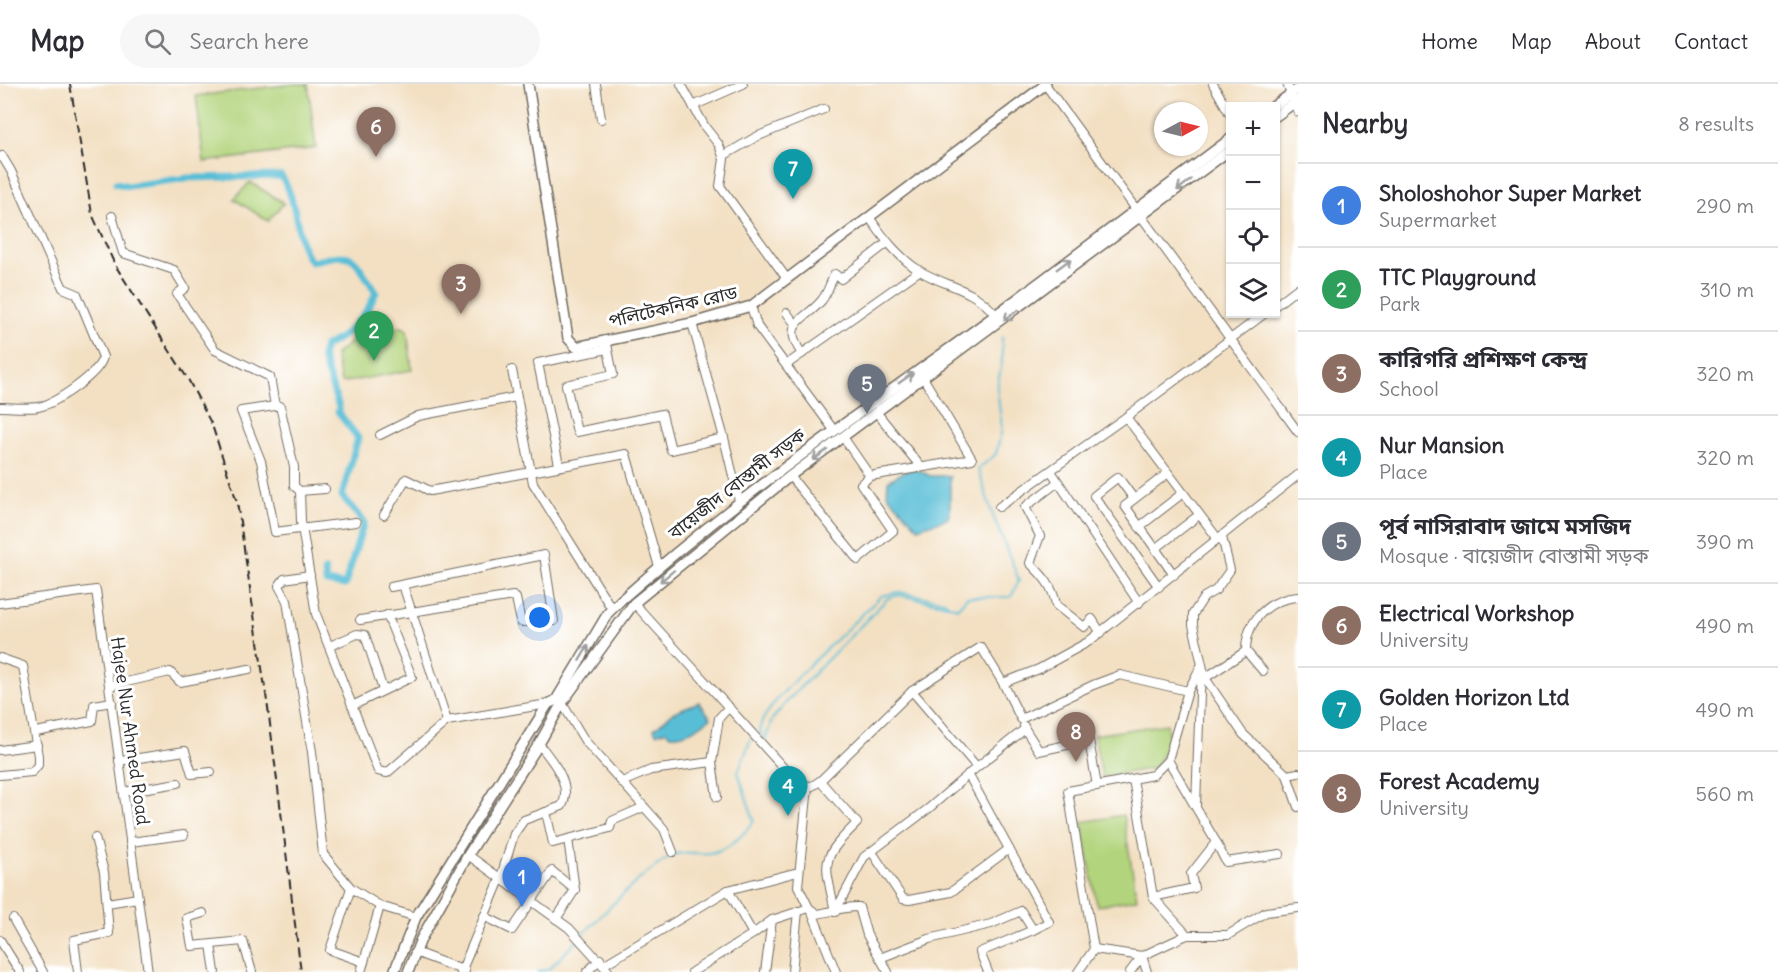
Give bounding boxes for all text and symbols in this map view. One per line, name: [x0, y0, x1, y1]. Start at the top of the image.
search box: [120, 14, 540, 68]
text: Map: [30, 23, 84, 59]
icon: search: [141, 25, 174, 58]
text: Search here: [189, 27, 309, 55]
text: Home: [1421, 28, 1478, 55]
text: Map: [1511, 28, 1552, 55]
text: About: [1585, 28, 1641, 55]
text: Contact: [1674, 28, 1748, 55]
north arrow: [1154, 102, 1208, 156]
map controls: [1226, 102, 1280, 318]
button: +: [1226, 102, 1280, 156]
pin: 6: [356, 107, 395, 157]
text: Nearby: [1322, 107, 1408, 140]
text: 8 results: [1678, 111, 1754, 136]
pin: 7: [774, 150, 812, 199]
button: −: [1226, 156, 1280, 210]
one-way arrow: [1176, 179, 1192, 192]
text: Sholoshohor Super Market: [1379, 179, 1641, 207]
text: 1: [1338, 193, 1345, 218]
text: 290 m: [1696, 193, 1754, 218]
text: Supermarket: [1379, 207, 1497, 232]
button: locate: [1226, 210, 1280, 264]
one-way arrow: [1055, 257, 1071, 270]
text: TTC Playground: [1379, 263, 1536, 291]
pin: 3: [442, 264, 480, 314]
button: layers: [1226, 264, 1280, 318]
text: 2: [1336, 277, 1347, 302]
text: 310 m: [1699, 277, 1754, 302]
street label: পলিটেকনিক রোড: [606, 281, 739, 332]
text: Park: [1379, 291, 1420, 316]
one-way arrow: [1004, 309, 1020, 321]
pin: 2: [354, 312, 394, 361]
text: কারিগরি প্রশিক্ষণ কেন্দ্র: [1379, 345, 1587, 373]
text: 3: [1336, 361, 1347, 386]
text: 320 m: [1696, 361, 1754, 386]
pin: 5: [848, 364, 886, 414]
one-way arrow: [898, 372, 914, 384]
text: School: [1379, 376, 1439, 401]
street label: বায়েজীদ বোস্তামী সড়ক: [663, 423, 810, 545]
text: Nur Mansion: [1379, 431, 1504, 459]
text: 4: [1336, 445, 1347, 470]
text: 320 m: [1696, 445, 1754, 470]
one-way arrow: [812, 448, 828, 461]
text: Place: [1379, 459, 1427, 484]
text: পূর্ব নাসিরাবাদ জামে মসজিদ: [1379, 512, 1631, 540]
text: 5: [1336, 529, 1347, 554]
text: 390 m: [1696, 529, 1754, 554]
text: Mosque · বায়েজীদ বোস্তামী সড়ক: [1379, 543, 1649, 568]
one-way arrow: [659, 569, 675, 582]
text: Electrical Workshop: [1379, 599, 1574, 627]
your location: [525, 603, 554, 632]
text: 6: [1336, 613, 1347, 638]
text: 490 m: [1695, 613, 1754, 638]
text: University: [1379, 627, 1469, 652]
street label: Hajee Nur Ahmed Road: [106, 635, 155, 827]
one-way arrow: [579, 645, 591, 662]
text: Golden Horizon Ltd: [1379, 683, 1569, 711]
text: 7: [1337, 697, 1346, 722]
text: 490 m: [1695, 697, 1754, 722]
text: Place: [1379, 711, 1427, 736]
pin: 8: [1056, 712, 1096, 762]
pin: 4: [768, 766, 808, 816]
text: Forest Academy: [1379, 767, 1540, 795]
text: 8: [1336, 781, 1347, 806]
text: 560 m: [1696, 781, 1754, 806]
text: University: [1379, 795, 1469, 820]
pin: 1: [502, 858, 542, 907]

